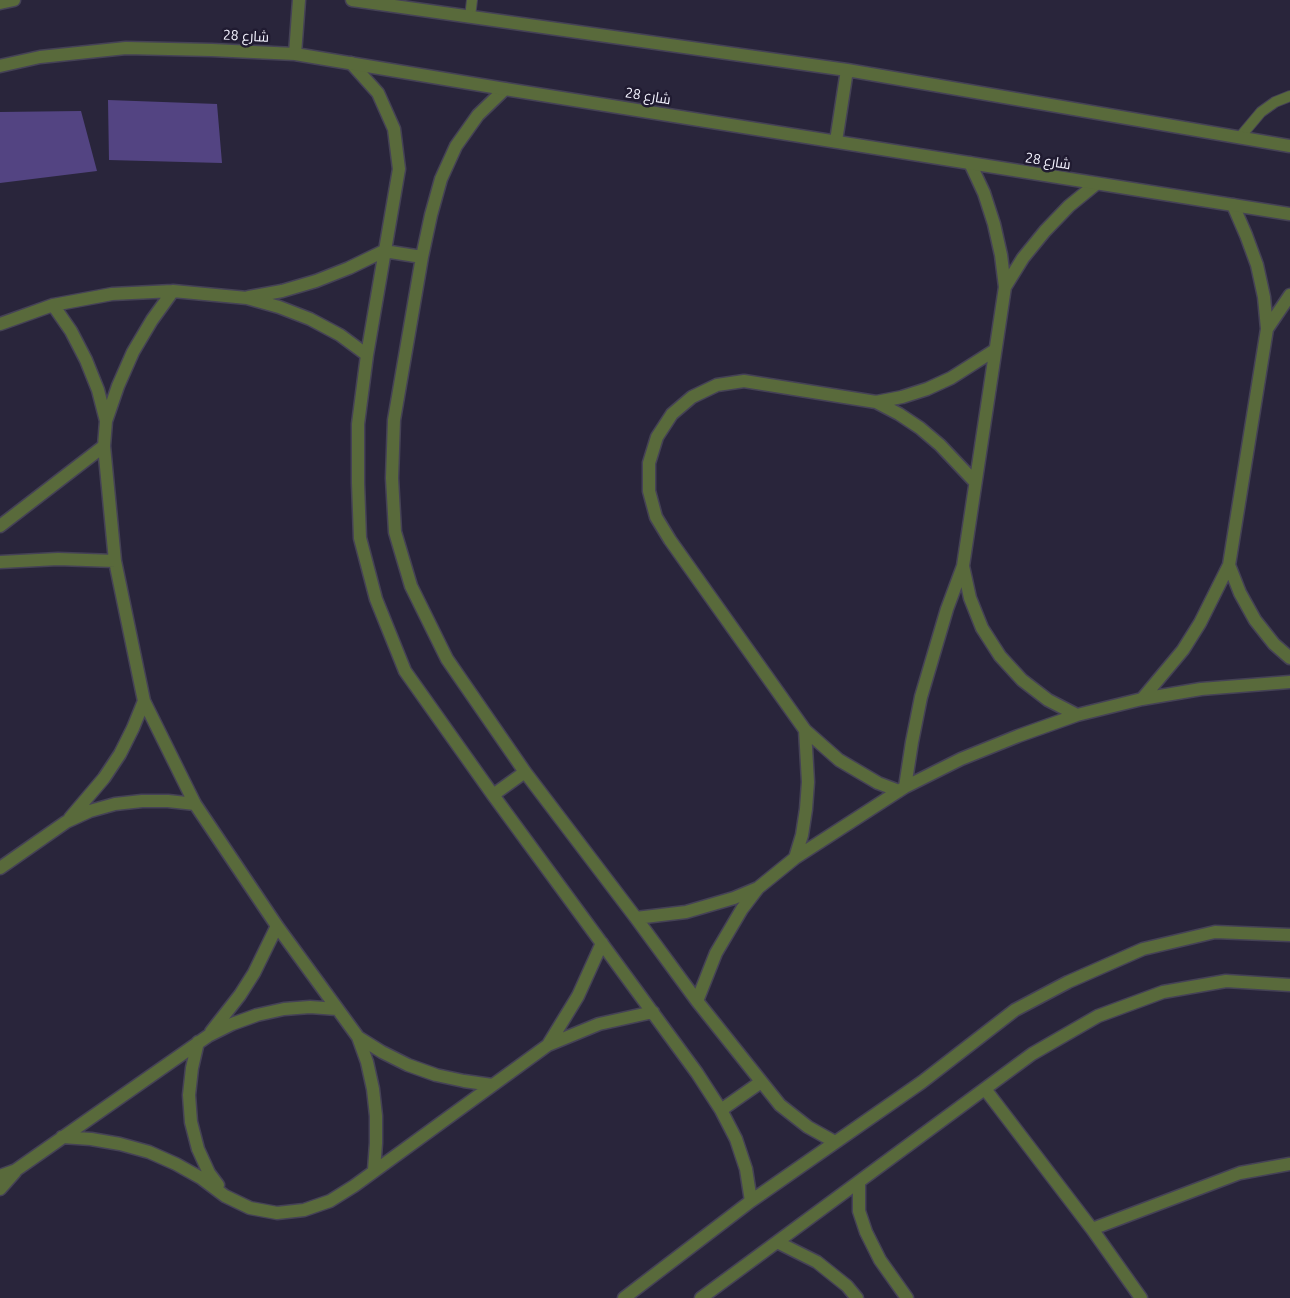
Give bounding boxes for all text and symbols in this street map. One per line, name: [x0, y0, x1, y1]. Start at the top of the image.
street label: شارع 28: [223, 26, 269, 46]
street label: شارع 28: [624, 84, 672, 108]
street label: شارع 28: [1024, 149, 1072, 173]

